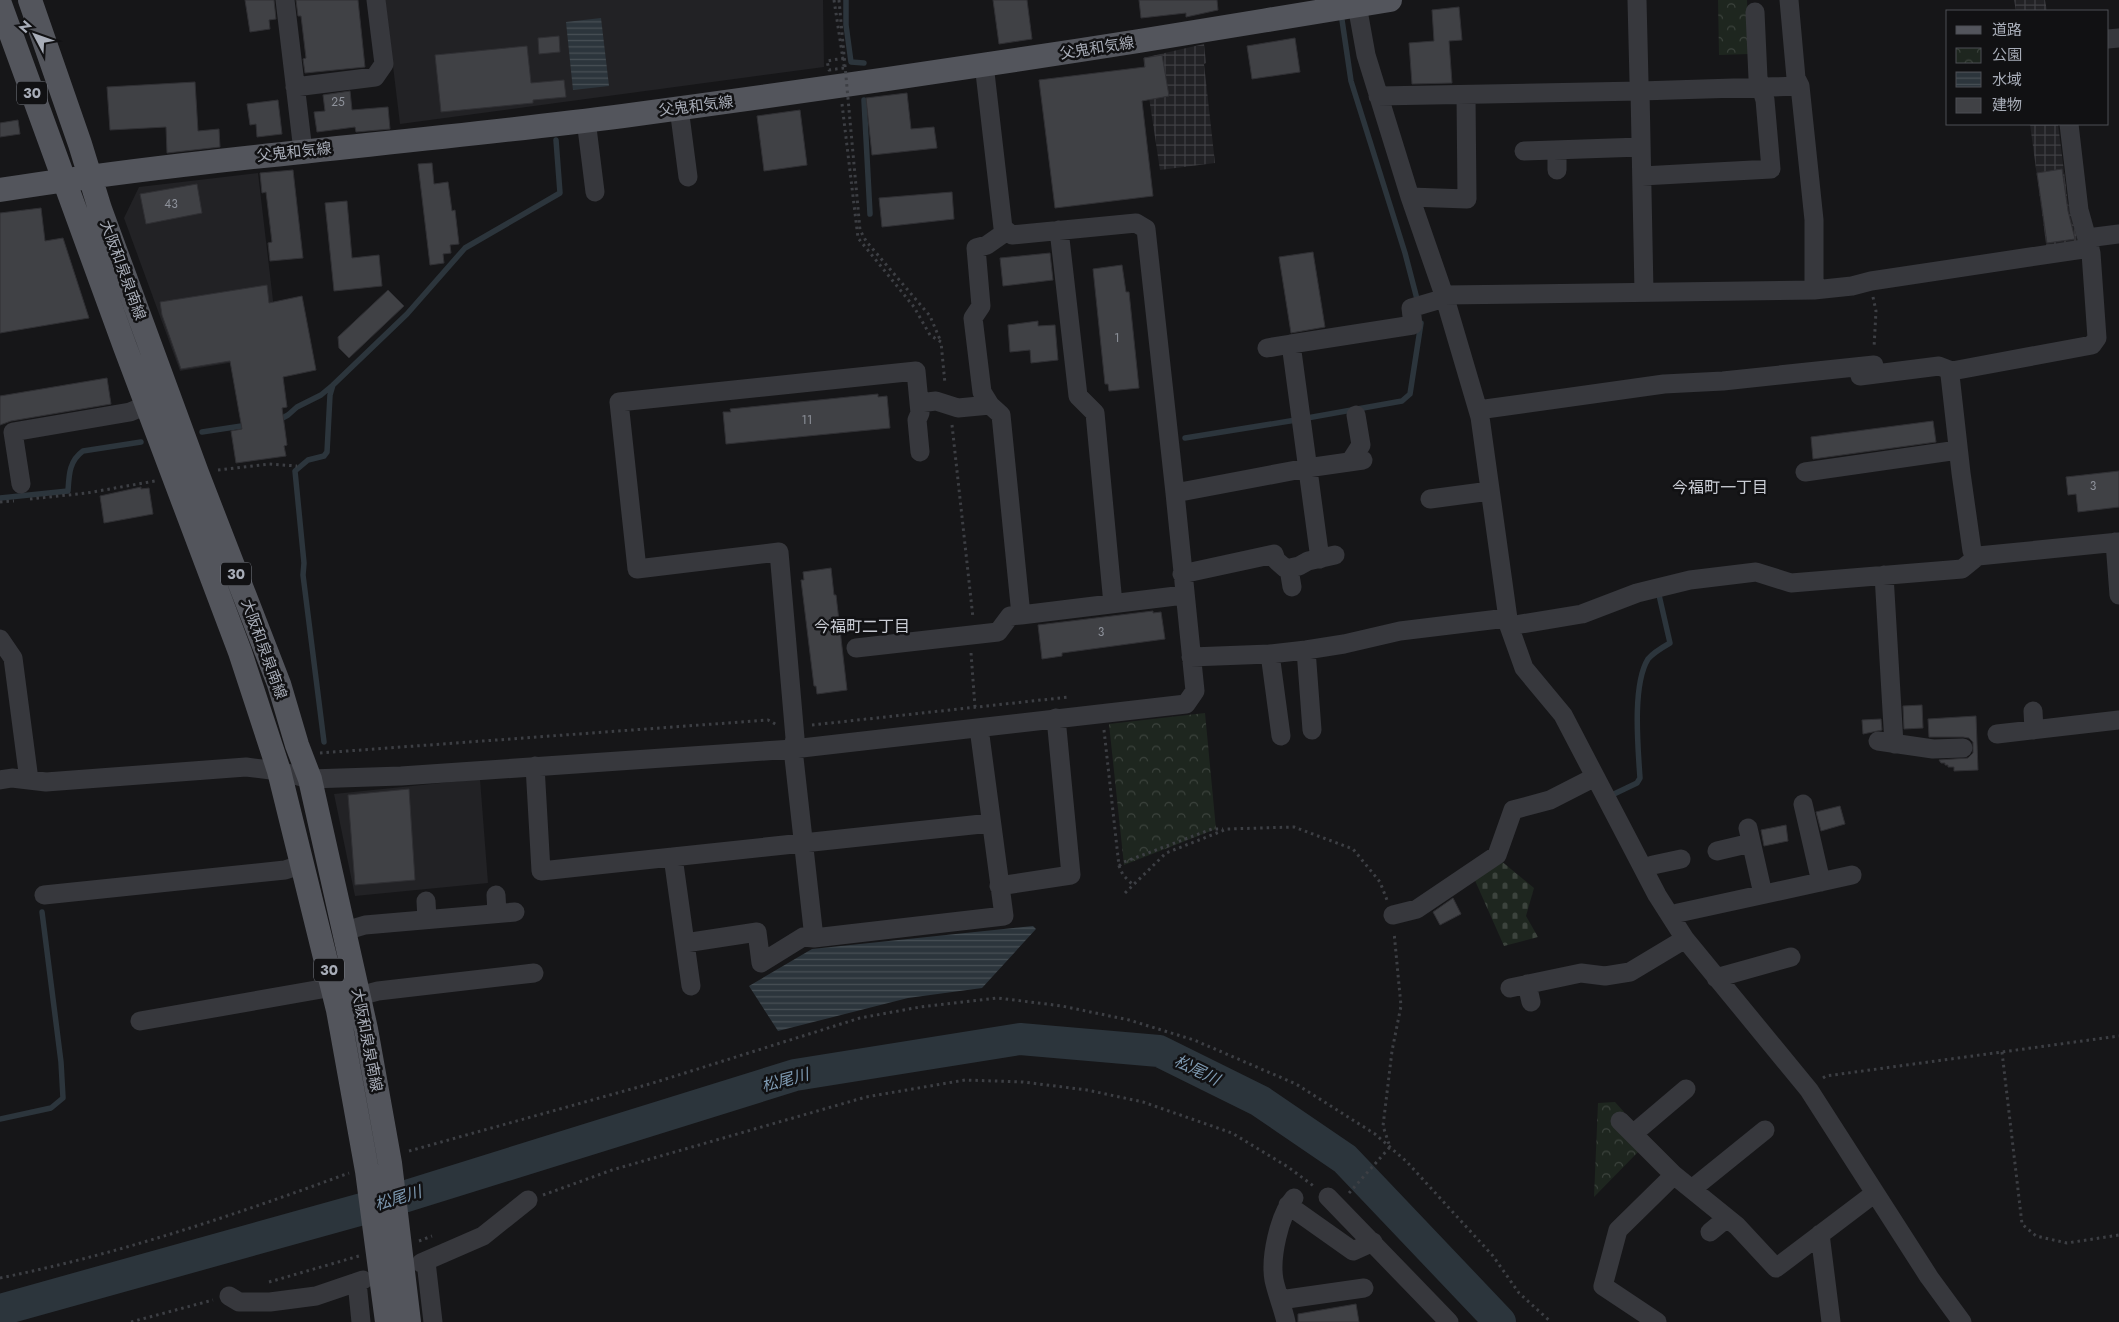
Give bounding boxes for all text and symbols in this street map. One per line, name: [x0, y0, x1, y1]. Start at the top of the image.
north arrow: [10, 10, 60, 60]
legend: [1946, 10, 2109, 125]
text: N: [14, 16, 36, 37]
text: 道路: [1992, 19, 2022, 41]
street label: 父鬼和気線: [1058, 31, 1136, 65]
text: 公園: [1992, 44, 2022, 66]
text: 水域: [1992, 69, 2022, 91]
road number: 30: [17, 82, 47, 105]
street label: 父鬼和気線: [657, 91, 735, 121]
house number: 25: [331, 93, 345, 111]
text: 建物: [1992, 94, 2022, 116]
street label: 父鬼和気線: [256, 137, 332, 167]
house number: 43: [164, 195, 178, 213]
street label: 大阪和泉泉南線: [95, 217, 151, 323]
house number: 1: [1114, 329, 1120, 347]
house number: 11: [802, 411, 812, 429]
district label: 今福町一丁目: [1672, 476, 1768, 499]
house number: 3: [2090, 477, 2097, 495]
road number: 30: [221, 562, 251, 586]
street label: 大阪和泉泉南線: [236, 596, 292, 702]
district label: 今福町二丁目: [814, 615, 910, 638]
house number: 3: [1098, 623, 1105, 641]
road number: 30: [314, 958, 344, 982]
street label: 大阪和泉泉南線: [346, 986, 388, 1094]
water label: 松尾川: [1170, 1049, 1225, 1092]
water label: 松尾川: [759, 1062, 813, 1097]
water label: 松尾川: [372, 1179, 426, 1216]

